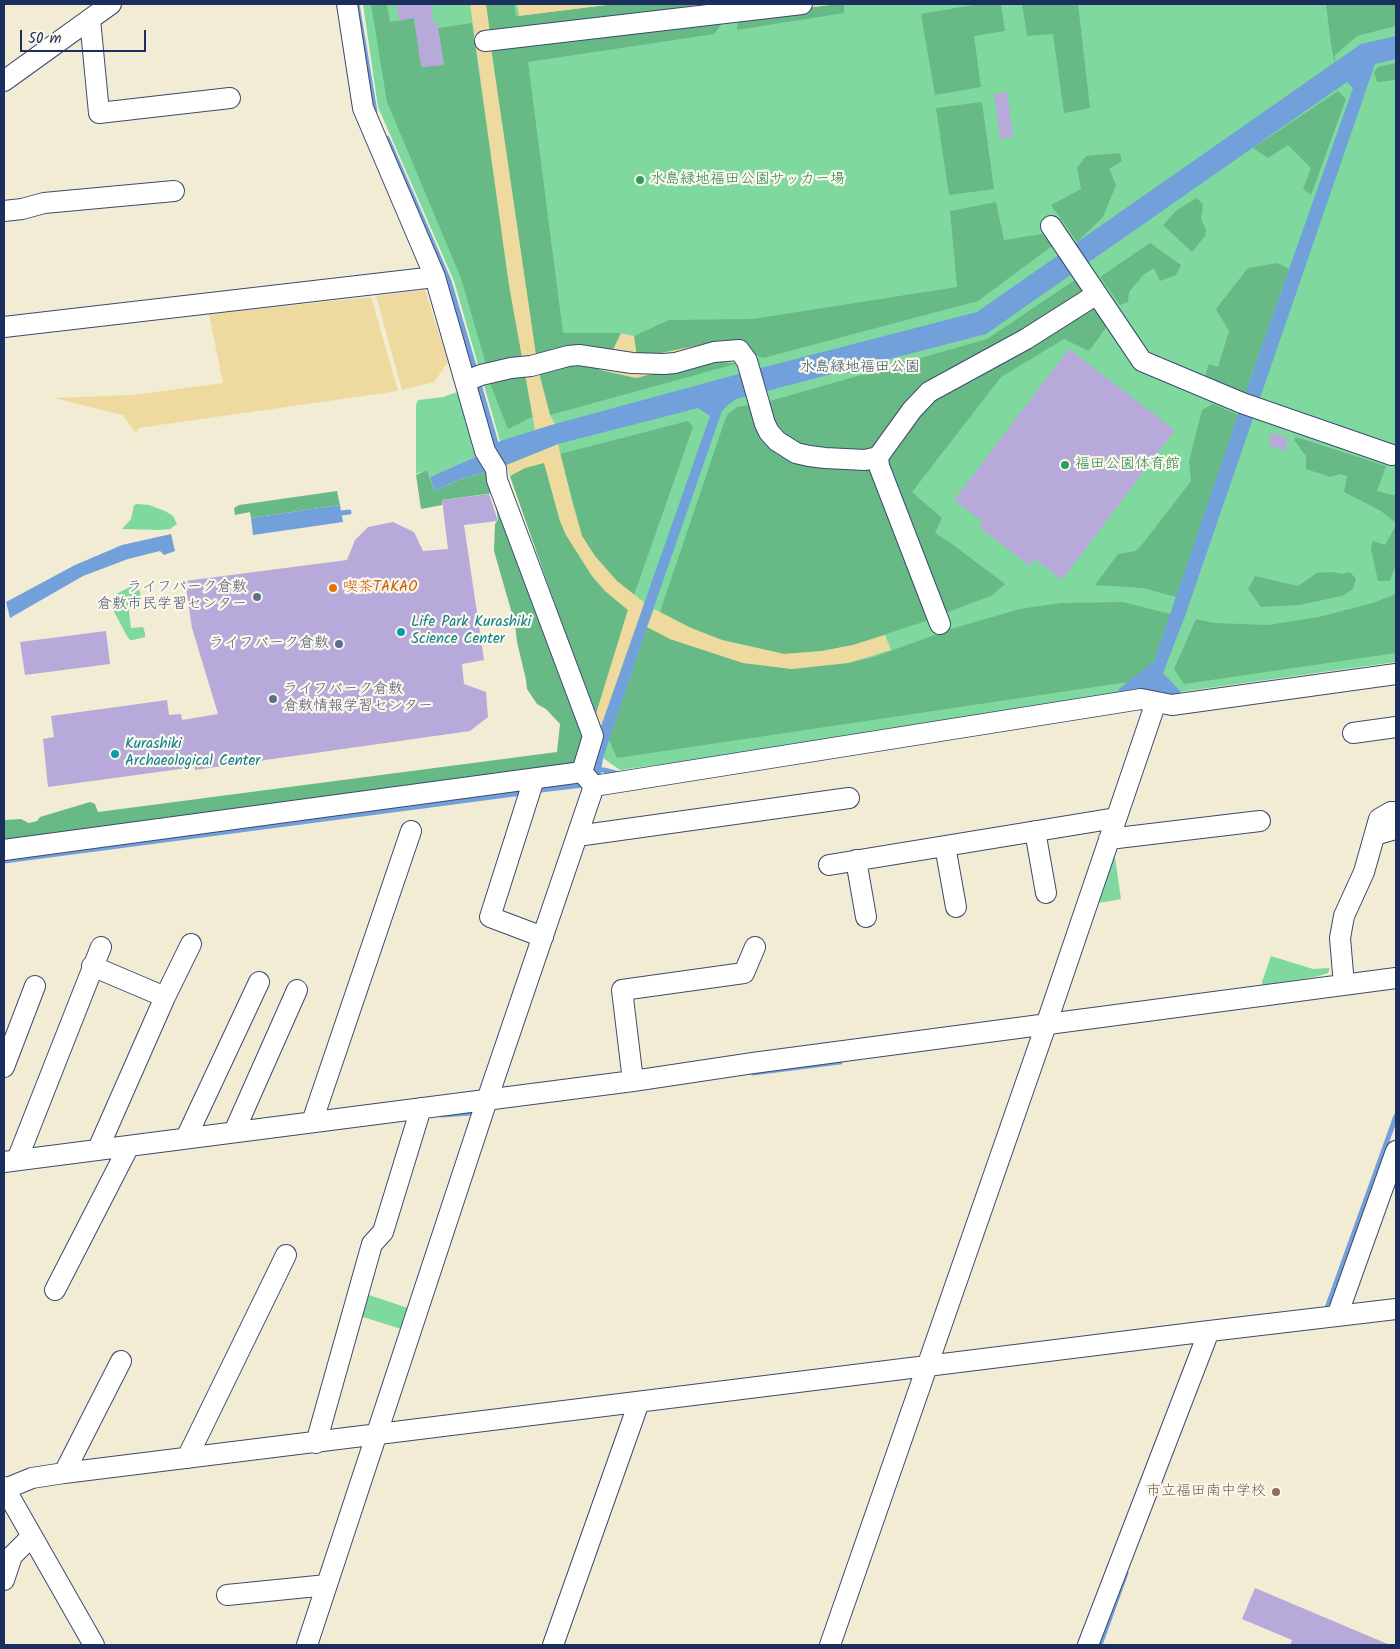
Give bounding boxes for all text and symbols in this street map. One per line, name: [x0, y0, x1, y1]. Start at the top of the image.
scale bar: [22, 20, 149, 52]
text: 50 m: [28, 27, 62, 51]
place label: 水島緑地福田公園サッカー場: [650, 171, 845, 189]
marker: 水島緑地福田公園サッカー場: [634, 174, 646, 186]
park label: 水島緑地福田公園: [800, 359, 920, 377]
place label: 福田公園体育館: [1075, 456, 1180, 474]
marker: 福田公園体育館: [1059, 459, 1071, 471]
place label: ライフパーク倉敷 倉敷市民学習センター: [97, 579, 247, 614]
place label: 喫茶TAKAO: [343, 579, 417, 597]
marker: 喫茶TAKAO: [327, 582, 339, 594]
marker: ライフパーク倉敷 倉敷市民学習センター: [251, 591, 263, 603]
place label: Life Park Kurashiki Science Center: [411, 614, 531, 649]
marker: Life Park Kurashiki Science Center: [395, 626, 407, 638]
place label: ライフパーク倉敷: [209, 635, 329, 653]
marker: ライフパーク倉敷: [333, 638, 345, 650]
place label: ライフパーク倉敷 倉敷情報学習センター: [283, 681, 433, 716]
marker: ライフパーク倉敷 倉敷情報学習センター: [267, 693, 279, 705]
place label: Kurashiki Archaeological Center: [125, 736, 260, 771]
marker: Kurashiki Archaeological Center: [109, 748, 121, 760]
place label: 市立福田南中学校: [1146, 1483, 1266, 1501]
marker: 市立福田南中学校: [1270, 1486, 1282, 1498]

